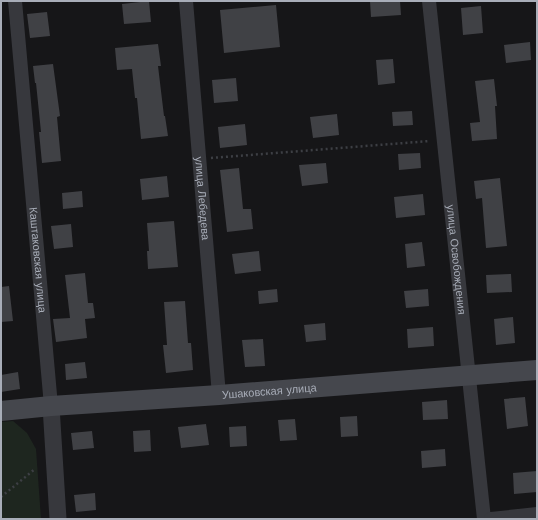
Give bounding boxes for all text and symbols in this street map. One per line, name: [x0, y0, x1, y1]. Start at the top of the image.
street label: улица Лебедева: [193, 156, 213, 241]
street label: улица Освобождения: [444, 204, 469, 315]
street label: Каштаковская улица: [27, 207, 49, 314]
street label: Ушаковская улица: [221, 381, 318, 401]

